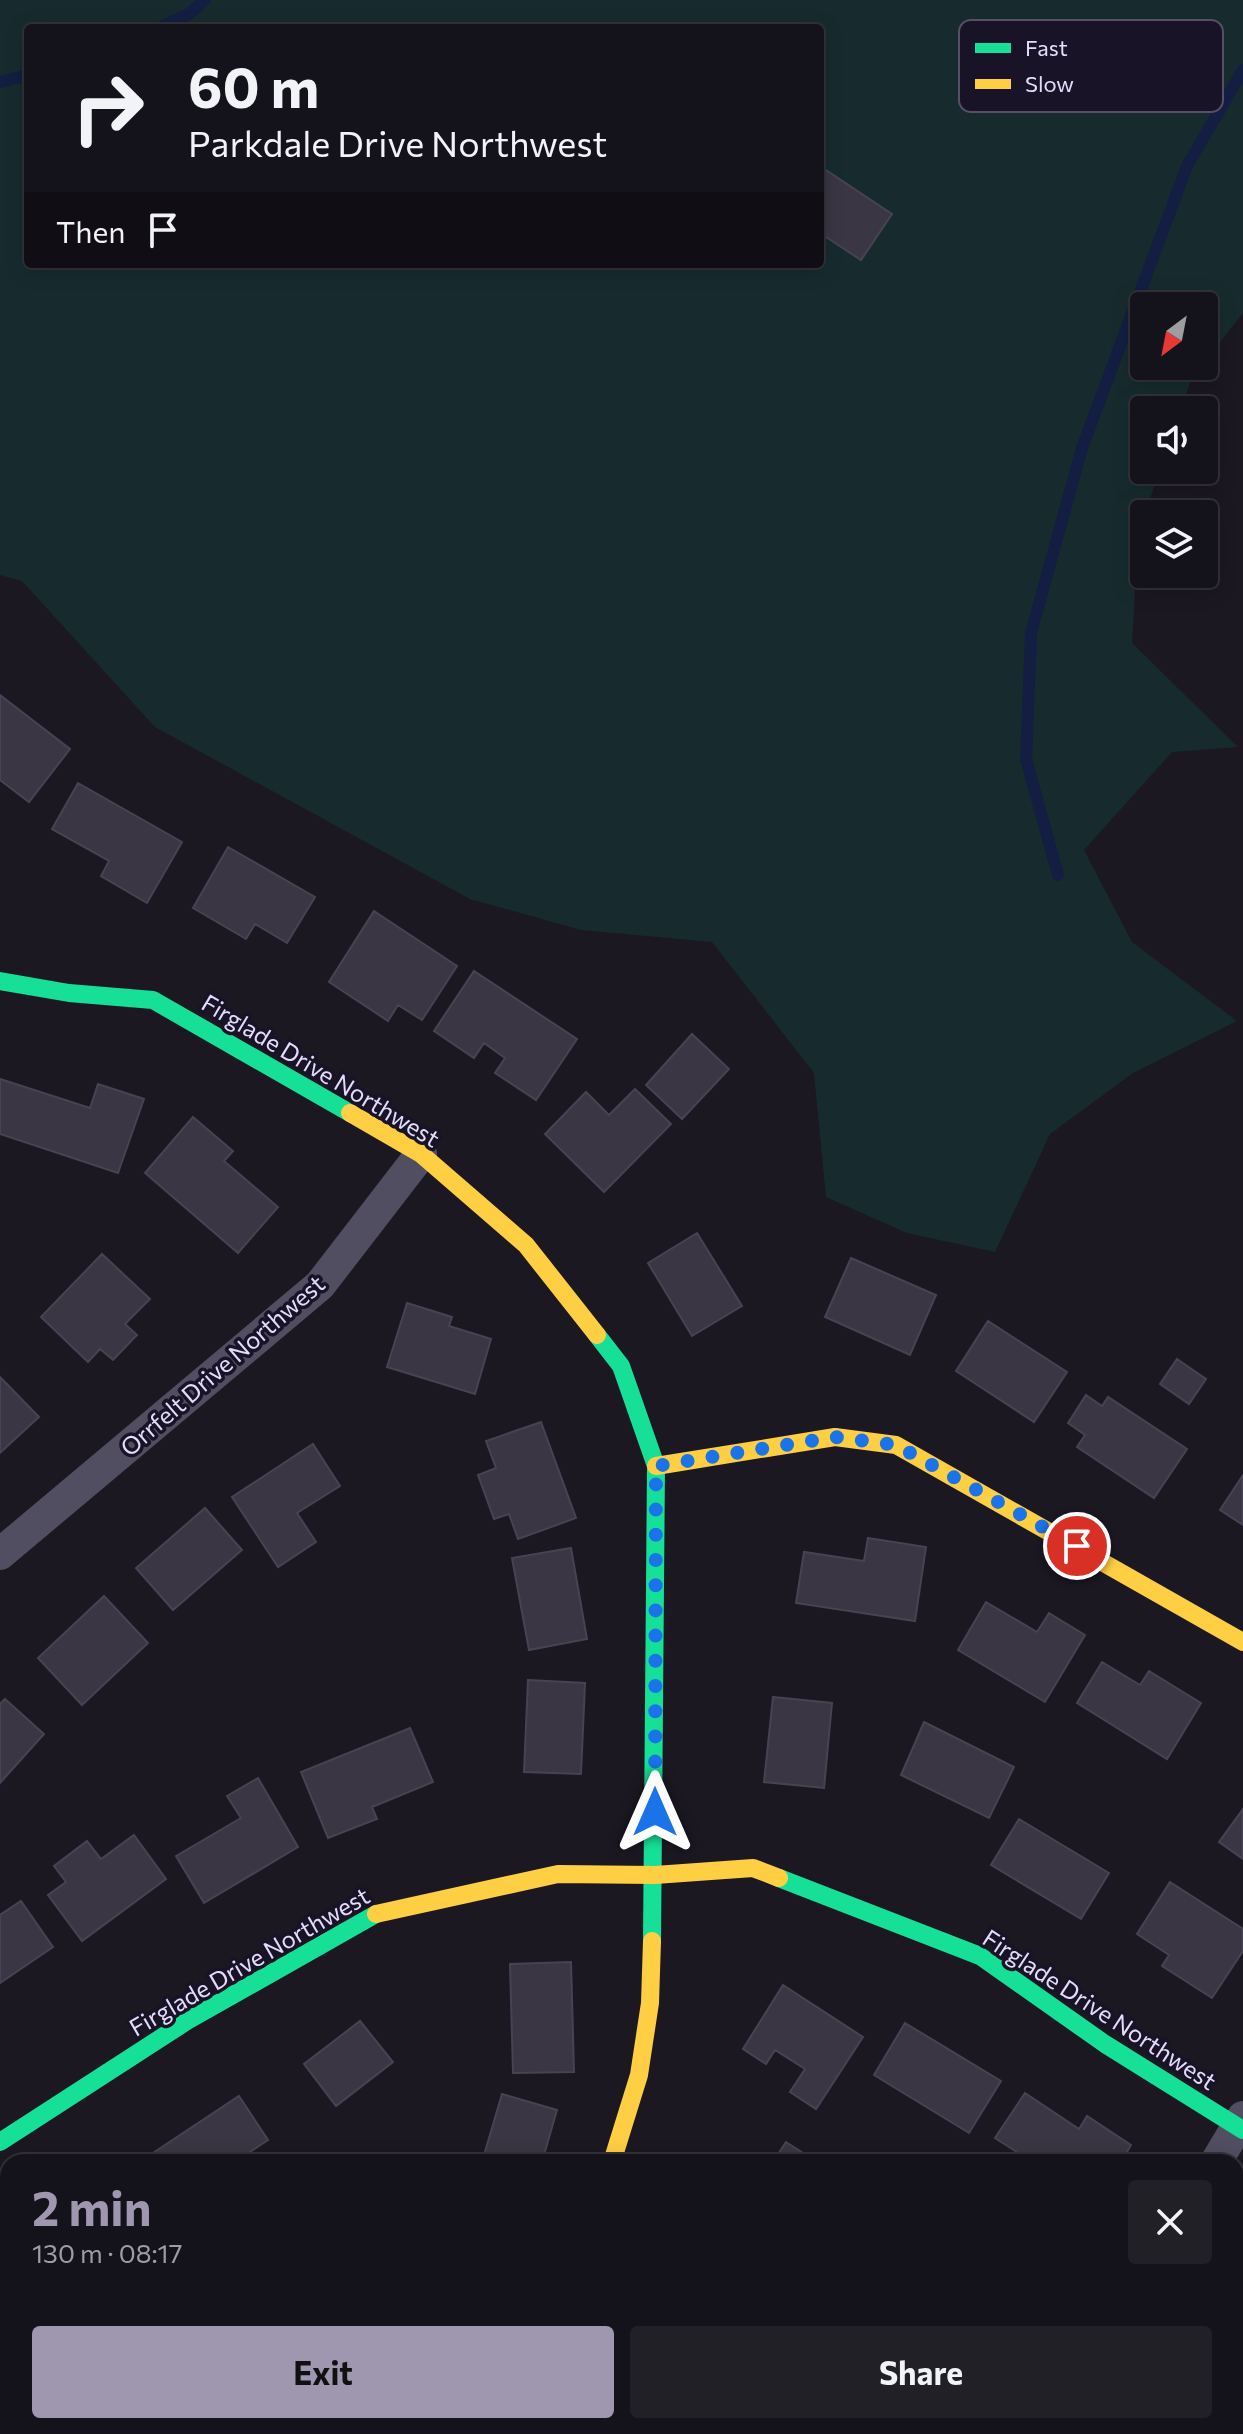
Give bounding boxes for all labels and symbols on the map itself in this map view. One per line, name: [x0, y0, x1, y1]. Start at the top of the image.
legend: [959, 20, 1223, 112]
text: Fast: [1025, 34, 1068, 61]
text: Slow: [1025, 70, 1074, 97]
north arrow: [1130, 292, 1218, 380]
street label: Firglade Drive Northwest: [197, 987, 445, 1153]
street label: Orrfelt Drive Northwest: [114, 1268, 330, 1462]
pin: [1043, 1512, 1111, 1580]
position arrow: [613, 1770, 697, 1854]
street label: Firglade Drive Northwest: [124, 1880, 374, 2042]
street label: Firglade Drive Northwest: [978, 1923, 1222, 2095]

